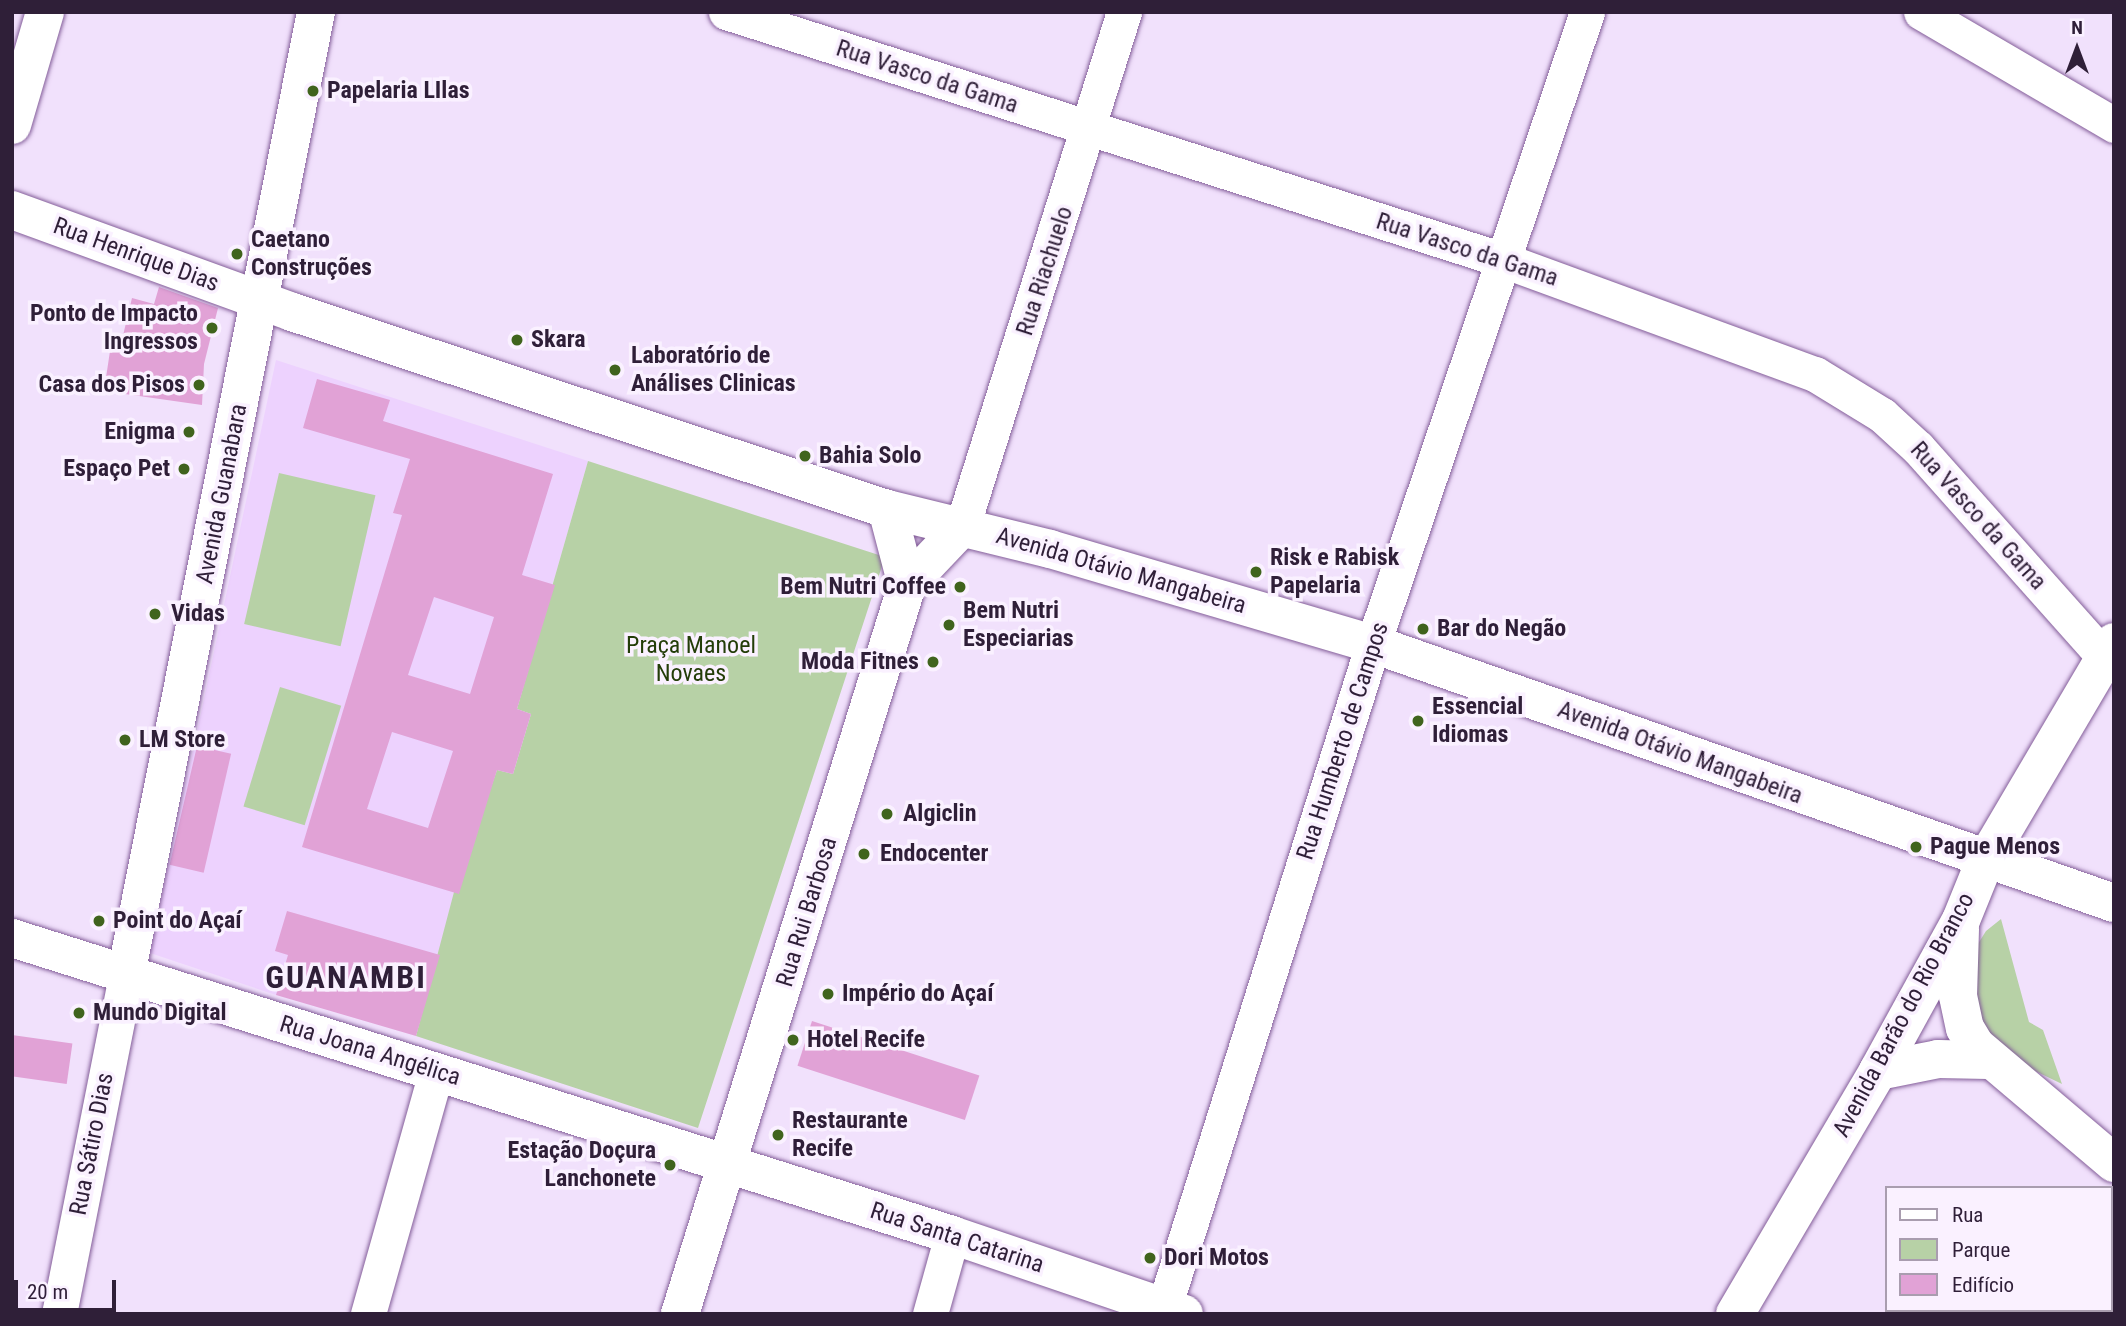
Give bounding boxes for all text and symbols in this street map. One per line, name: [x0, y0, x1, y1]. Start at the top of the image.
north arrow: [2042, 14, 2112, 84]
text: N: [2071, 16, 2083, 39]
street label: Rua Vasco da Gama: [832, 34, 1022, 120]
place label: Papelaria LIlas: [327, 77, 470, 105]
marker: Papelaria LIlas: [305, 83, 321, 99]
street label: Rua Riachuelo: [1011, 203, 1079, 339]
street label: Rua Vasco da Gama: [1372, 207, 1562, 293]
street label: Rua Henrique Dias: [49, 212, 223, 298]
place label: Caetano Construções: [251, 226, 372, 282]
marker: Caetano Construções: [229, 246, 245, 262]
place label: Ponto de Impacto Ingressos: [30, 300, 198, 356]
marker: Ponto de Impacto Ingressos: [204, 320, 220, 336]
place label: Skara: [531, 326, 586, 354]
marker: Skara: [509, 332, 525, 348]
place label: Laboratório de Análises Clinicas: [631, 342, 796, 398]
marker: Laboratório de Análises Clinicas: [605, 360, 625, 380]
place label: Casa dos Pisos: [39, 371, 185, 399]
marker: Casa dos Pisos: [191, 377, 207, 393]
street label: Avenida Guanabara: [190, 402, 254, 586]
place label: Enigma: [104, 418, 175, 446]
marker: Enigma: [181, 424, 197, 440]
street label: Rua Vasco da Gama: [1904, 436, 2052, 596]
place label: Bahia Solo: [819, 442, 921, 470]
marker: Bahia Solo: [797, 448, 813, 464]
place label: Espaço Pet: [63, 455, 170, 483]
marker: Espaço Pet: [176, 461, 192, 477]
street label: Avenida Otávio Mangabeira: [993, 522, 1249, 620]
place label: Risk e Rabisk Papelaria: [1270, 544, 1399, 600]
marker: Risk e Rabisk Papelaria: [1248, 564, 1264, 580]
place label: Bem Nutri Coffee: [780, 573, 946, 601]
marker: Bem Nutri Coffee: [952, 579, 968, 595]
place label: Bem Nutri Especiarias: [963, 597, 1074, 653]
place label: Vidas: [171, 600, 225, 628]
marker: Vidas: [145, 604, 165, 624]
place label: Bar do Negão: [1437, 615, 1566, 643]
marker: Bem Nutri Especiarias: [941, 617, 957, 633]
street label: Rua Humberto de Campos: [1291, 619, 1395, 863]
marker: Bar do Negão: [1415, 621, 1431, 637]
park label: Praça Manoel Novaes: [626, 632, 756, 688]
place label: Moda Fitnes: [801, 648, 919, 676]
marker: Moda Fitnes: [925, 654, 941, 670]
place label: Essencial Idiomas: [1432, 693, 1523, 749]
street label: Avenida Otávio Mangabeira: [1554, 695, 1806, 811]
marker: Essencial Idiomas: [1410, 713, 1426, 729]
place label: LM Store: [139, 726, 225, 754]
marker: LM Store: [117, 732, 133, 748]
place label: Algiclin: [903, 800, 976, 828]
marker: Algiclin: [877, 804, 897, 824]
place label: Pague Menos: [1930, 833, 2060, 861]
street label: Rua Rui Barbosa: [771, 834, 843, 990]
marker: Pague Menos: [1908, 839, 1924, 855]
place label: Endocenter: [880, 840, 989, 868]
marker: Endocenter: [854, 844, 874, 864]
street label: Avenida Barão do Rio Branco: [1827, 888, 1981, 1142]
place label: Point do Açaí: [113, 907, 242, 935]
marker: Point do Açaí: [91, 913, 107, 929]
district label: GUANAMBI: [266, 958, 426, 996]
place label: Império do Açaí: [842, 980, 993, 1008]
marker: Império do Açaí: [820, 986, 836, 1002]
place label: Mundo Digital: [93, 999, 227, 1027]
marker: Mundo Digital: [71, 1005, 87, 1021]
street label: Rua Joana Angélica: [276, 1010, 464, 1092]
place label: Hotel Recife: [807, 1026, 925, 1054]
marker: Hotel Recife: [785, 1032, 801, 1048]
street label: Rua Sátiro Dias: [64, 1070, 120, 1218]
place label: Restaurante Recife: [792, 1107, 908, 1163]
marker: Restaurante Recife: [770, 1127, 786, 1143]
place label: Estação Doçura Lanchonete: [508, 1137, 656, 1193]
marker: Estação Doçura Lanchonete: [662, 1157, 678, 1173]
legend: [1884, 1186, 2112, 1312]
street label: Rua Santa Catarina: [867, 1196, 1047, 1280]
text: Rua: [1952, 1203, 1983, 1227]
text: Parque: [1952, 1238, 2010, 1262]
place label: Dori Motos: [1164, 1244, 1269, 1272]
marker: Dori Motos: [1142, 1250, 1158, 1266]
scale bar: [18, 1266, 119, 1310]
text: Edifício: [1952, 1273, 2014, 1297]
text: 20 m: [27, 1280, 68, 1304]

